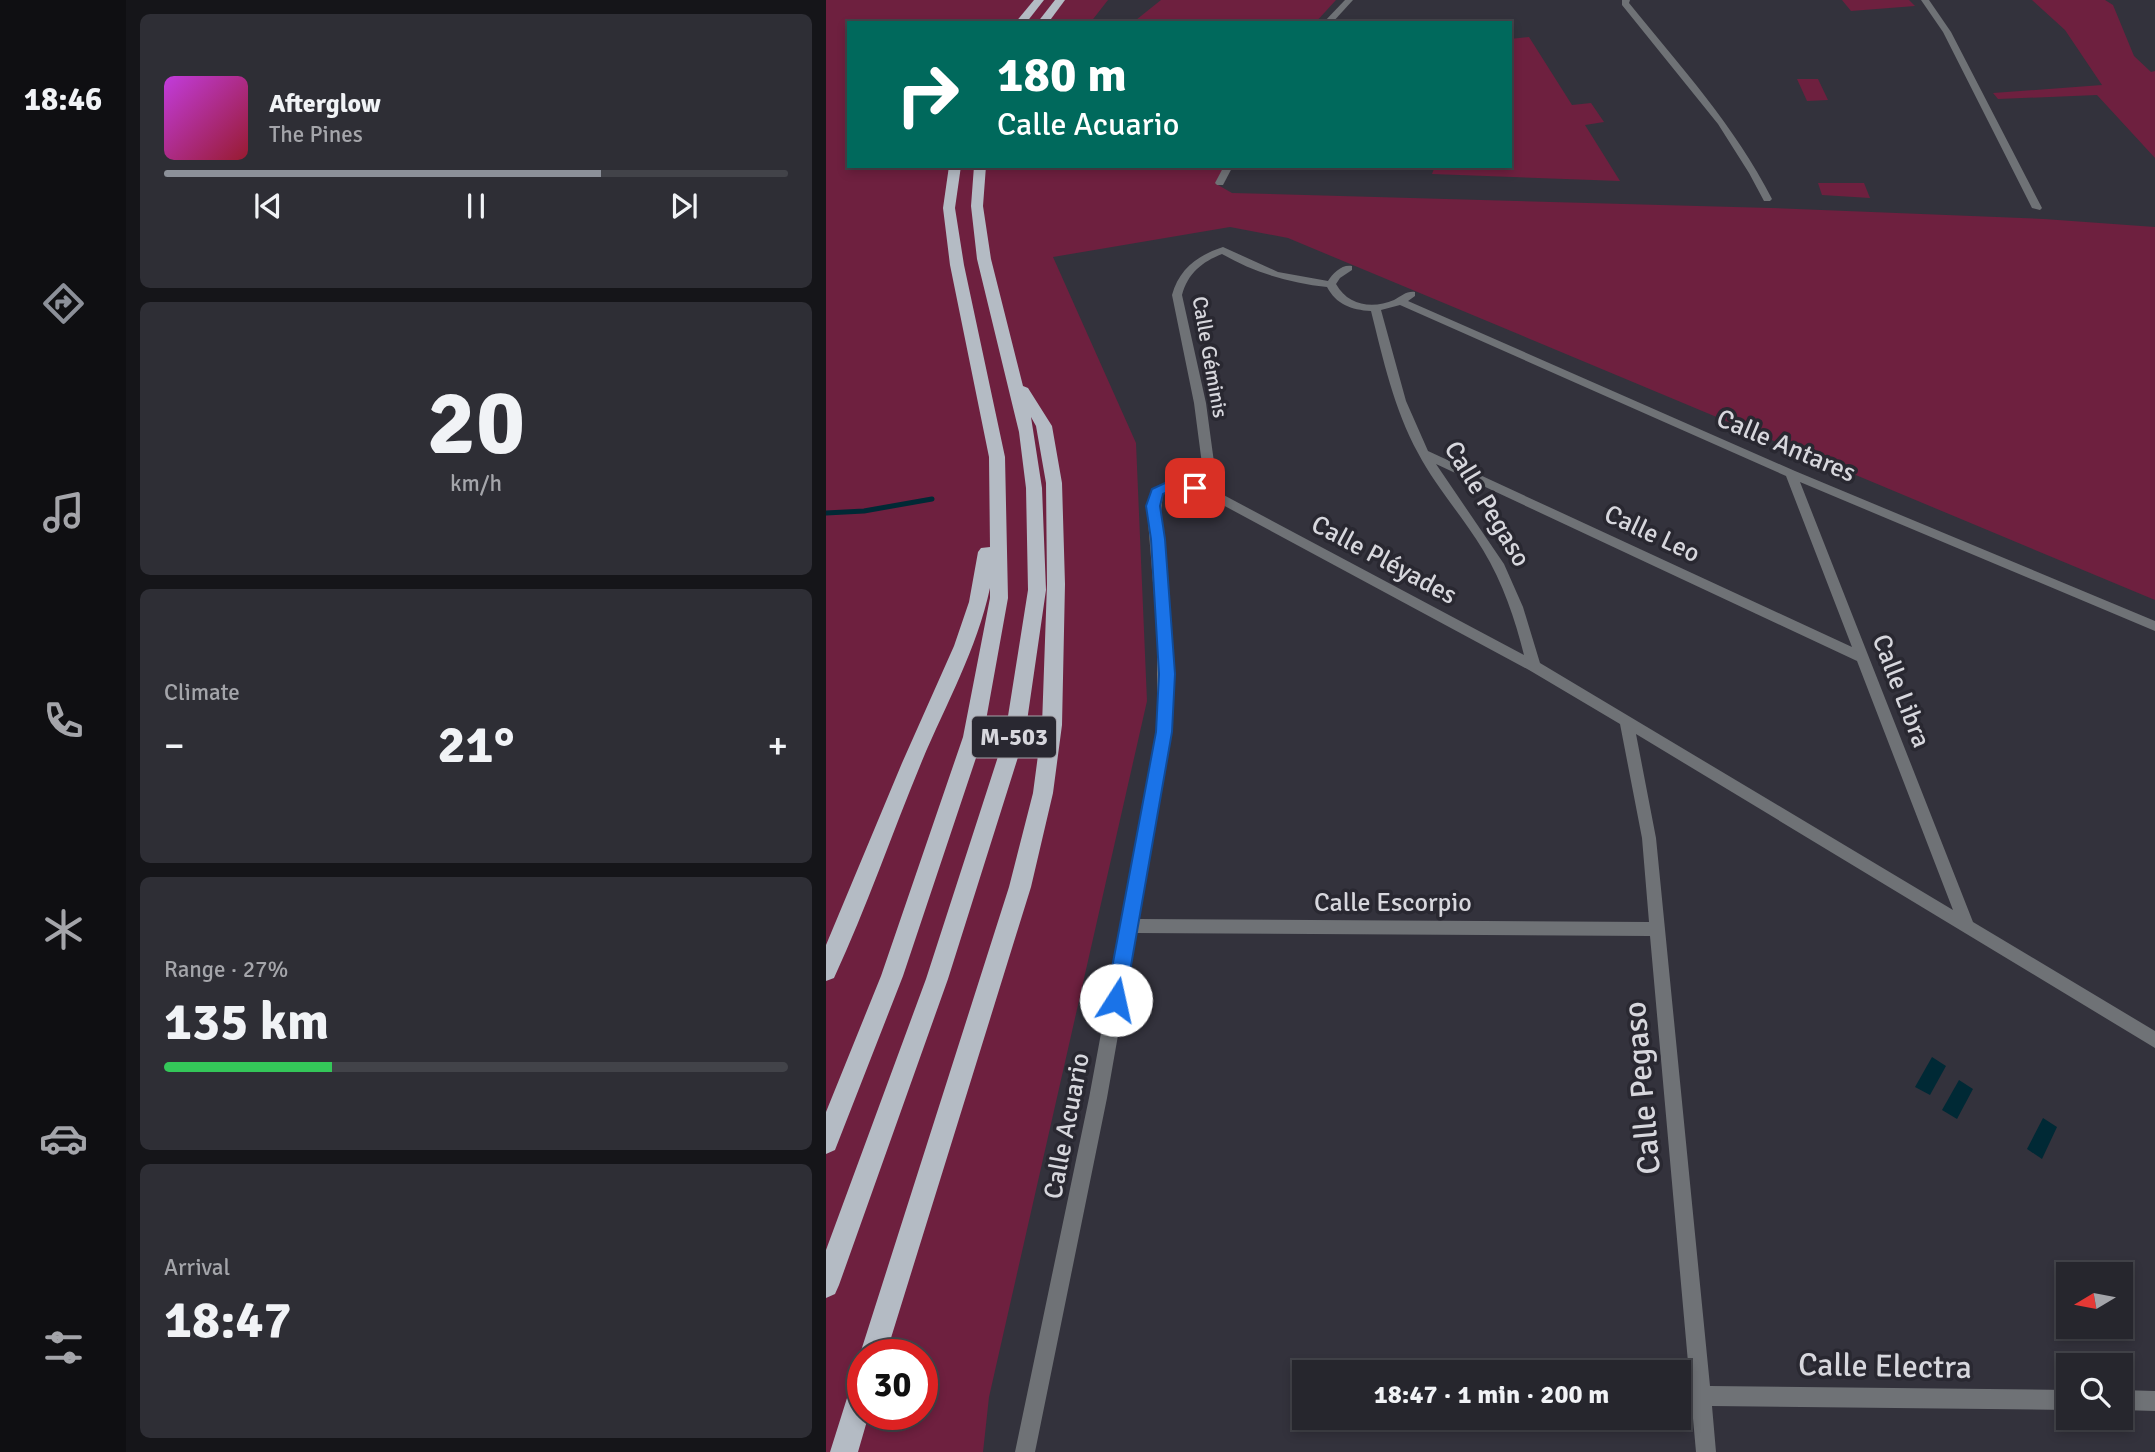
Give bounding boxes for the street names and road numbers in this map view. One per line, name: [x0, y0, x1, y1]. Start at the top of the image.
street label: Calle Géminis: [1187, 294, 1233, 420]
street label: Calle Antares: [1712, 402, 1860, 490]
street label: Calle Pegaso: [1437, 435, 1537, 573]
street label: Calle Leo: [1599, 498, 1705, 570]
street label: Calle Pléyades: [1306, 508, 1462, 612]
street label: Calle Libra: [1865, 630, 1937, 752]
road number: M-503: [972, 716, 1056, 758]
street label: Calle Escorpio: [1314, 887, 1472, 919]
street label: Calle Pegaso: [1615, 1000, 1669, 1176]
street label: Calle Acuario: [1037, 1050, 1097, 1202]
street label: Calle Electra: [1798, 1345, 1972, 1387]

